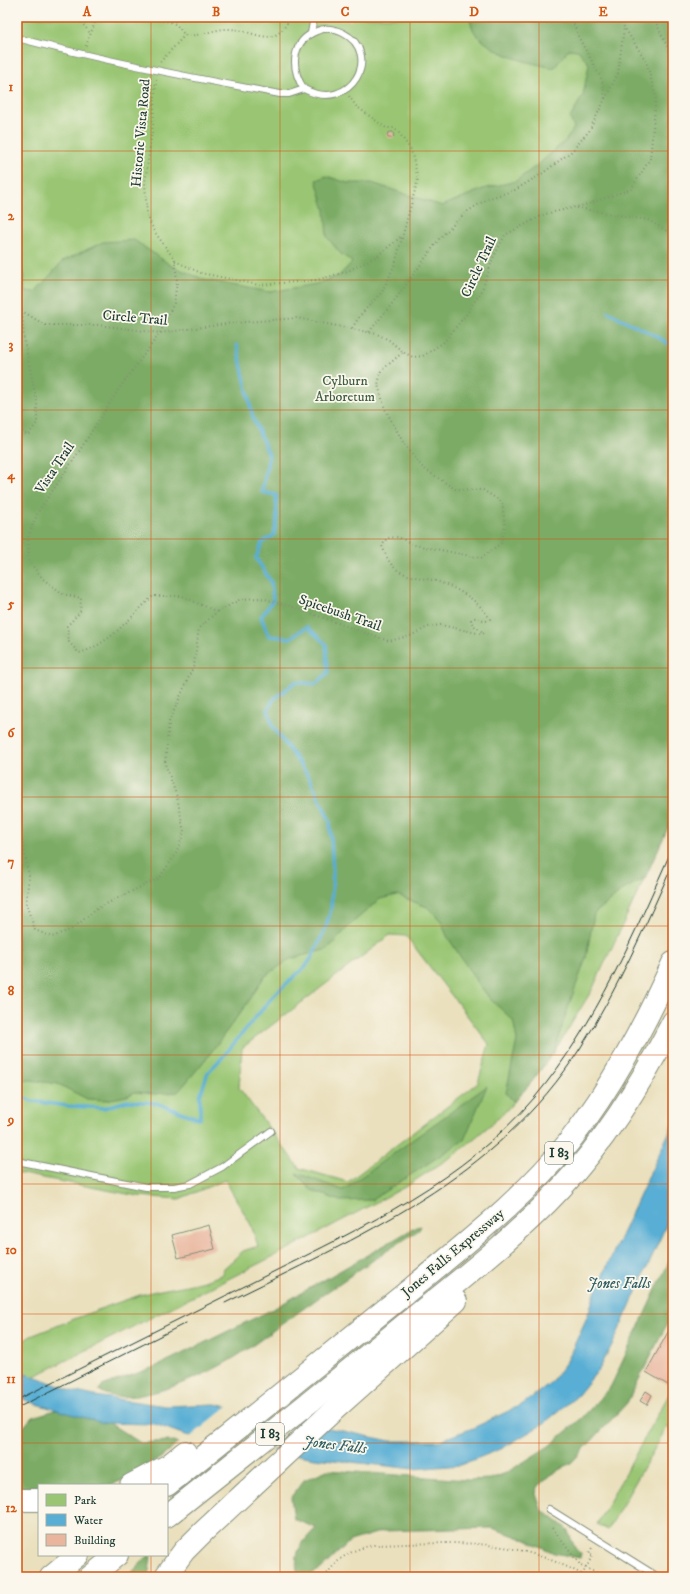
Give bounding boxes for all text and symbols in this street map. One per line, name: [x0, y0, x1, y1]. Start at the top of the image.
text: A: [82, 4, 92, 20]
text: B: [212, 4, 220, 20]
text: C: [341, 4, 350, 20]
text: D: [469, 4, 479, 20]
text: E: [598, 4, 608, 20]
street label: Historic Vista Road: [127, 78, 155, 188]
text: 1: [9, 79, 14, 95]
text: 2: [8, 208, 15, 224]
street label: Circle Trail: [457, 233, 501, 300]
street label: Circle Trail: [102, 306, 169, 330]
text: 3: [9, 337, 14, 353]
park label: Cylburn Arboretum: [315, 372, 376, 406]
street label: Vista Trail: [31, 438, 79, 498]
text: 4: [6, 467, 15, 484]
street label: Spicebush Trail: [296, 590, 384, 636]
text: 5: [7, 596, 15, 612]
text: 6: [8, 725, 16, 741]
text: 7: [8, 854, 15, 870]
text: 8: [8, 983, 15, 999]
text: 9: [7, 1112, 14, 1128]
road number: I 83: [545, 1142, 573, 1164]
street label: Jones Falls Expressway: [396, 1205, 508, 1303]
text: 10: [5, 1242, 17, 1258]
water label: Jones Falls: [587, 1274, 651, 1293]
text: 11: [6, 1371, 16, 1387]
road number: I 83: [256, 1423, 284, 1445]
water label: Jones Falls: [302, 1432, 368, 1458]
legend: [38, 1484, 168, 1556]
text: Park: [74, 1493, 96, 1508]
text: 12: [5, 1500, 17, 1516]
text: Water: [73, 1513, 103, 1528]
text: Building: [74, 1533, 115, 1548]

